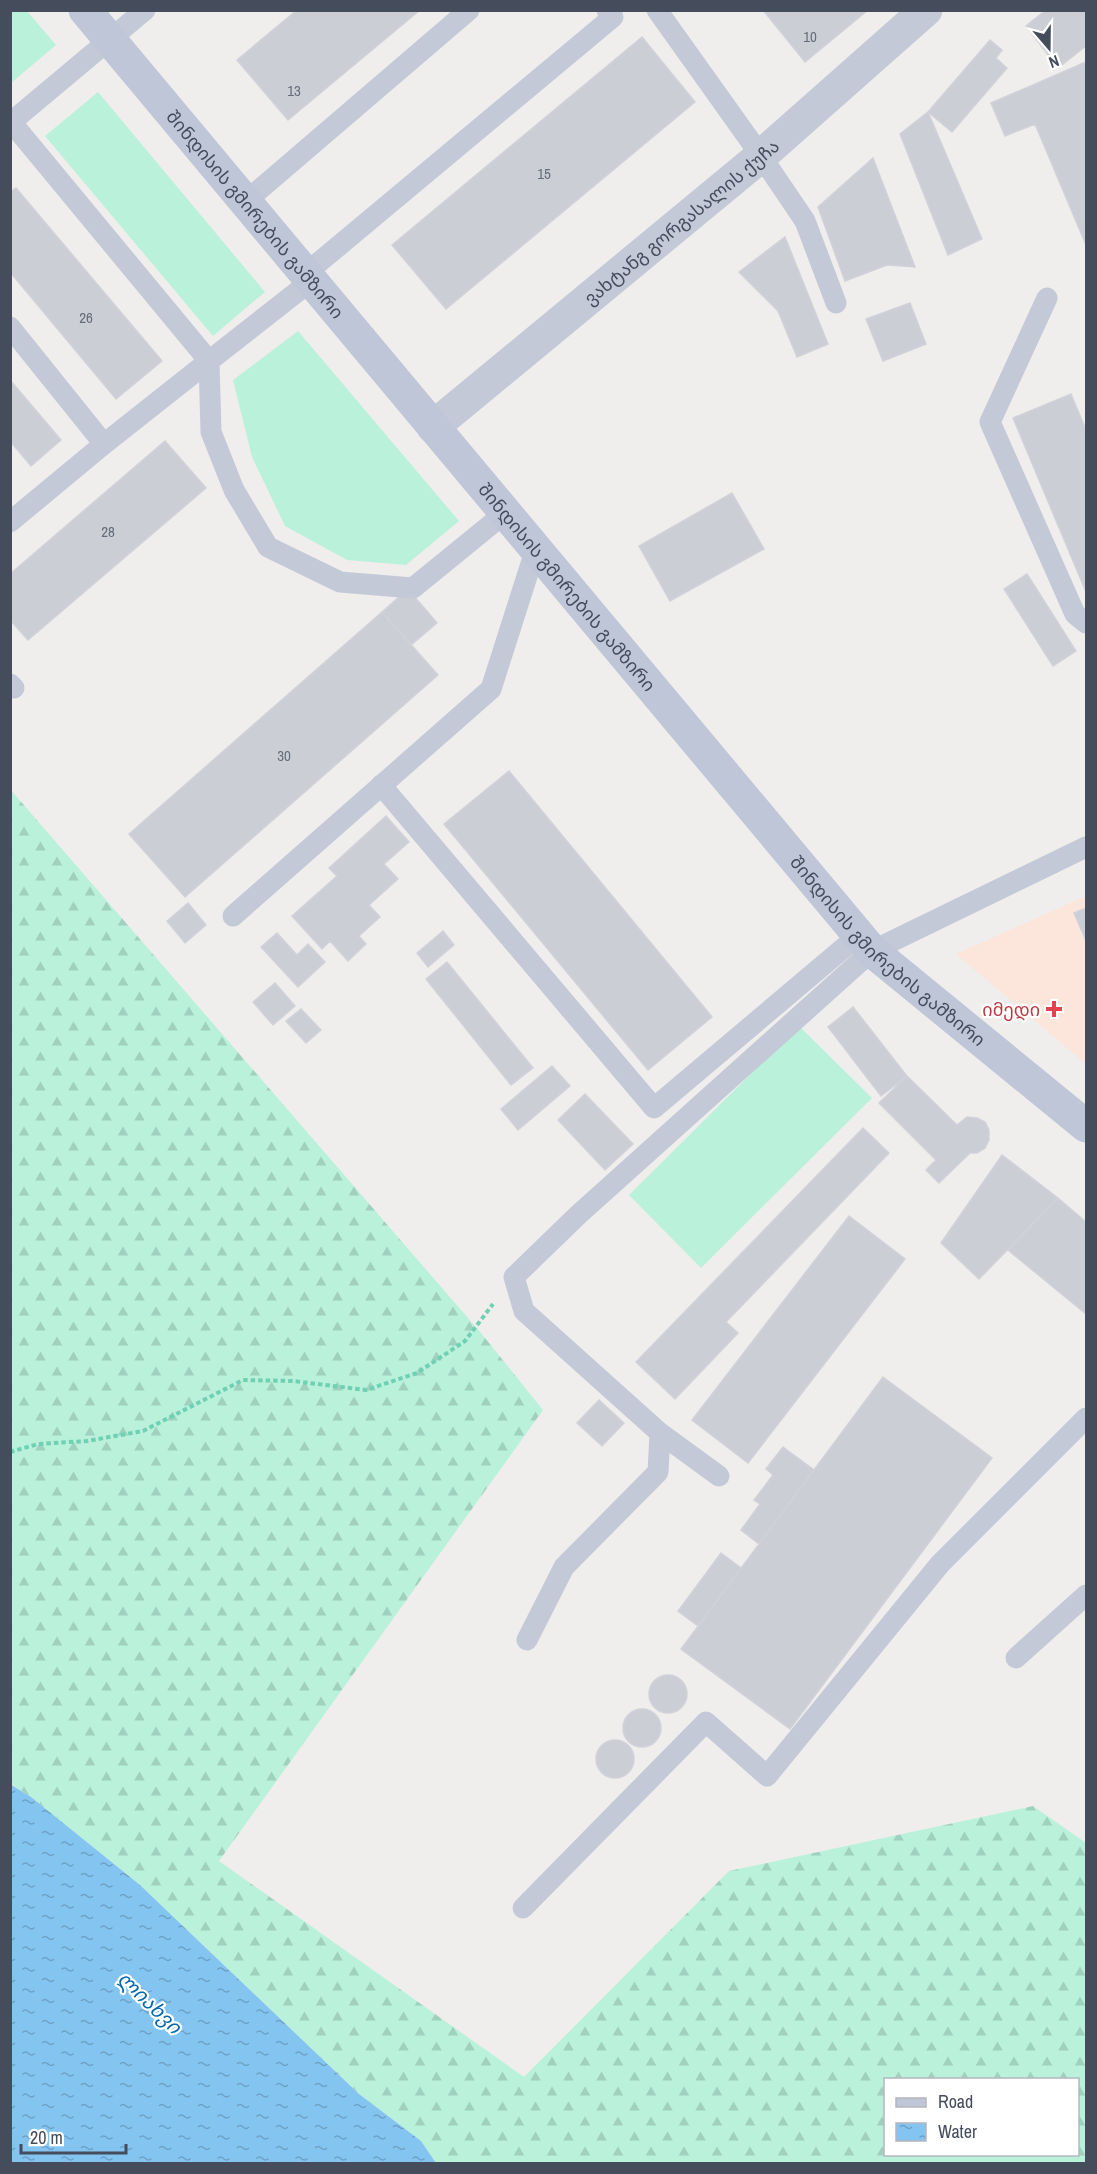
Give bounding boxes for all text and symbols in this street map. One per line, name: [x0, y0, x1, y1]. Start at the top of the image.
north arrow: [1019, 18, 1079, 78]
house number: 10: [803, 26, 817, 47]
text: N: [1046, 50, 1062, 74]
house number: 13: [287, 80, 301, 101]
street label: შინდისის გმირების გამზირი: [161, 104, 350, 324]
street label: ვახტანგ გორგასალის ქუჩა: [578, 133, 784, 310]
house number: 15: [537, 163, 551, 184]
house number: 26: [79, 307, 93, 328]
street label: შინდისის გმირების გამზირი: [473, 477, 662, 696]
house number: 28: [101, 521, 115, 542]
house number: 30: [277, 745, 291, 766]
street label: შინდისის გმირების გამზირი: [785, 850, 991, 1052]
place label: იმედი: [982, 997, 1040, 1022]
marker: იმედი: [1045, 1000, 1063, 1018]
water label: ლიახვი: [112, 1965, 189, 2040]
legend: [884, 2078, 1079, 2156]
text: Road: [938, 2089, 973, 2114]
scale bar: [21, 2117, 126, 2155]
text: Water: [938, 2119, 977, 2144]
text: 20 m: [30, 2125, 63, 2150]

